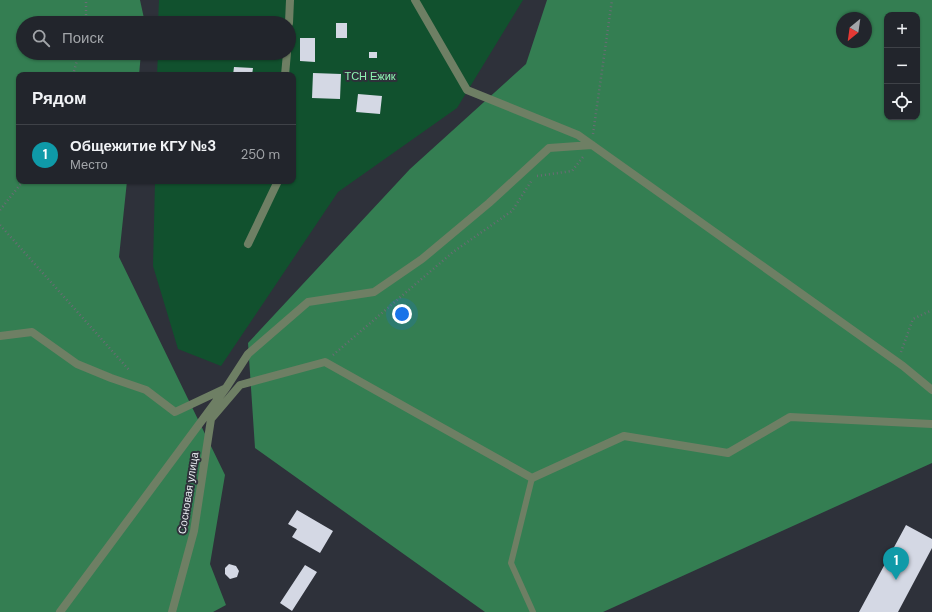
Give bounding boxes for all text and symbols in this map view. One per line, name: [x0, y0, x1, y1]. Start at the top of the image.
north arrow: [836, 12, 872, 48]
map controls: [884, 12, 920, 120]
button: +: [884, 12, 920, 48]
search box: [16, 16, 296, 60]
icon: search: [30, 27, 52, 49]
text: Поиск: [62, 28, 104, 48]
button: −: [884, 48, 920, 84]
park label: ТСН Ежик: [344, 69, 396, 83]
button: locate: [884, 84, 920, 120]
text: Рядом: [32, 87, 87, 109]
text: Общежитие КГУ №3: [70, 136, 216, 156]
text: 1: [43, 146, 47, 163]
text: 250 m: [241, 146, 280, 163]
text: Место: [70, 156, 108, 173]
your location: [392, 304, 412, 324]
street label: Сосновая улица: [175, 450, 202, 535]
pin: 1: [883, 547, 909, 580]

